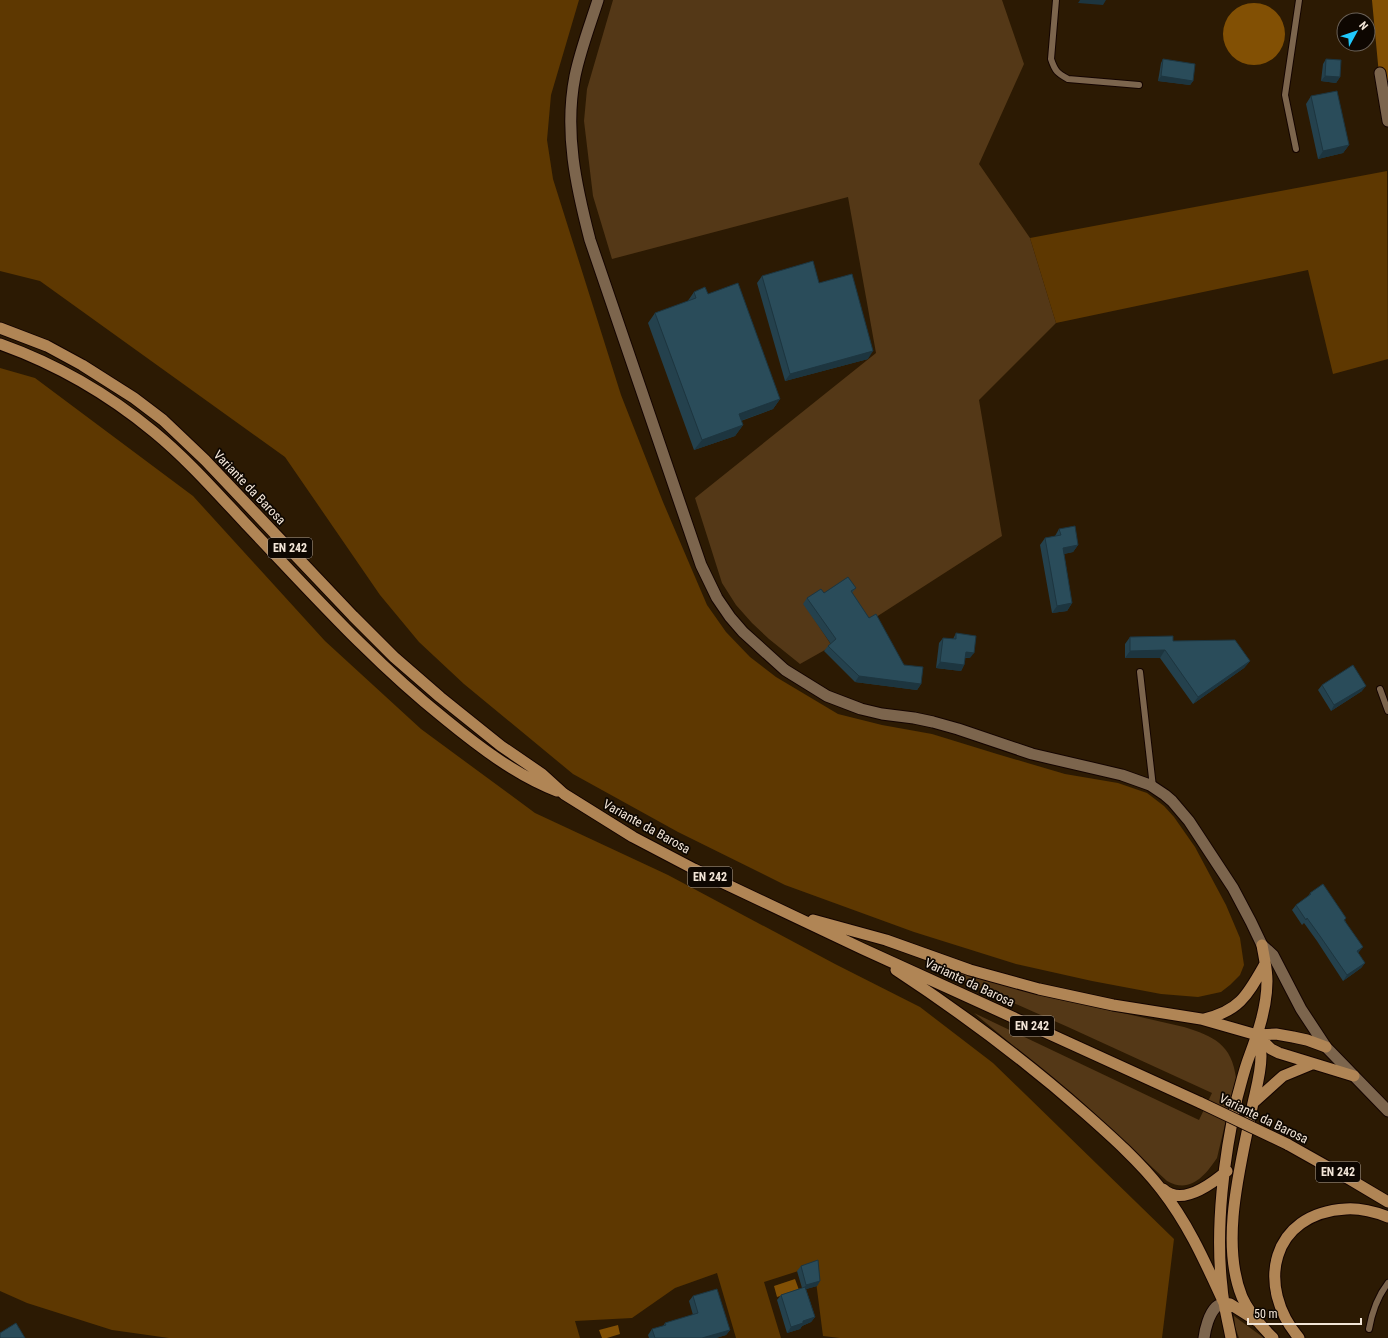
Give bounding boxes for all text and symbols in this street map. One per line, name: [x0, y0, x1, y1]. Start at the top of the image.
north arrow: [1336, 12, 1376, 52]
text: N: [1356, 19, 1371, 33]
street label: Variante da Barosa: [211, 447, 289, 527]
road number: EN 242: [268, 538, 312, 558]
street label: Variante da Barosa: [601, 796, 693, 857]
road number: EN 242: [688, 867, 732, 887]
street label: Variante da Barosa: [923, 955, 1017, 1010]
road number: EN 242: [1010, 1016, 1054, 1036]
street label: Variante da Barosa: [1217, 1090, 1311, 1146]
road number: EN 242: [1316, 1162, 1360, 1182]
scale bar: [1248, 1300, 1361, 1326]
text: 50 m: [1254, 1307, 1278, 1321]

